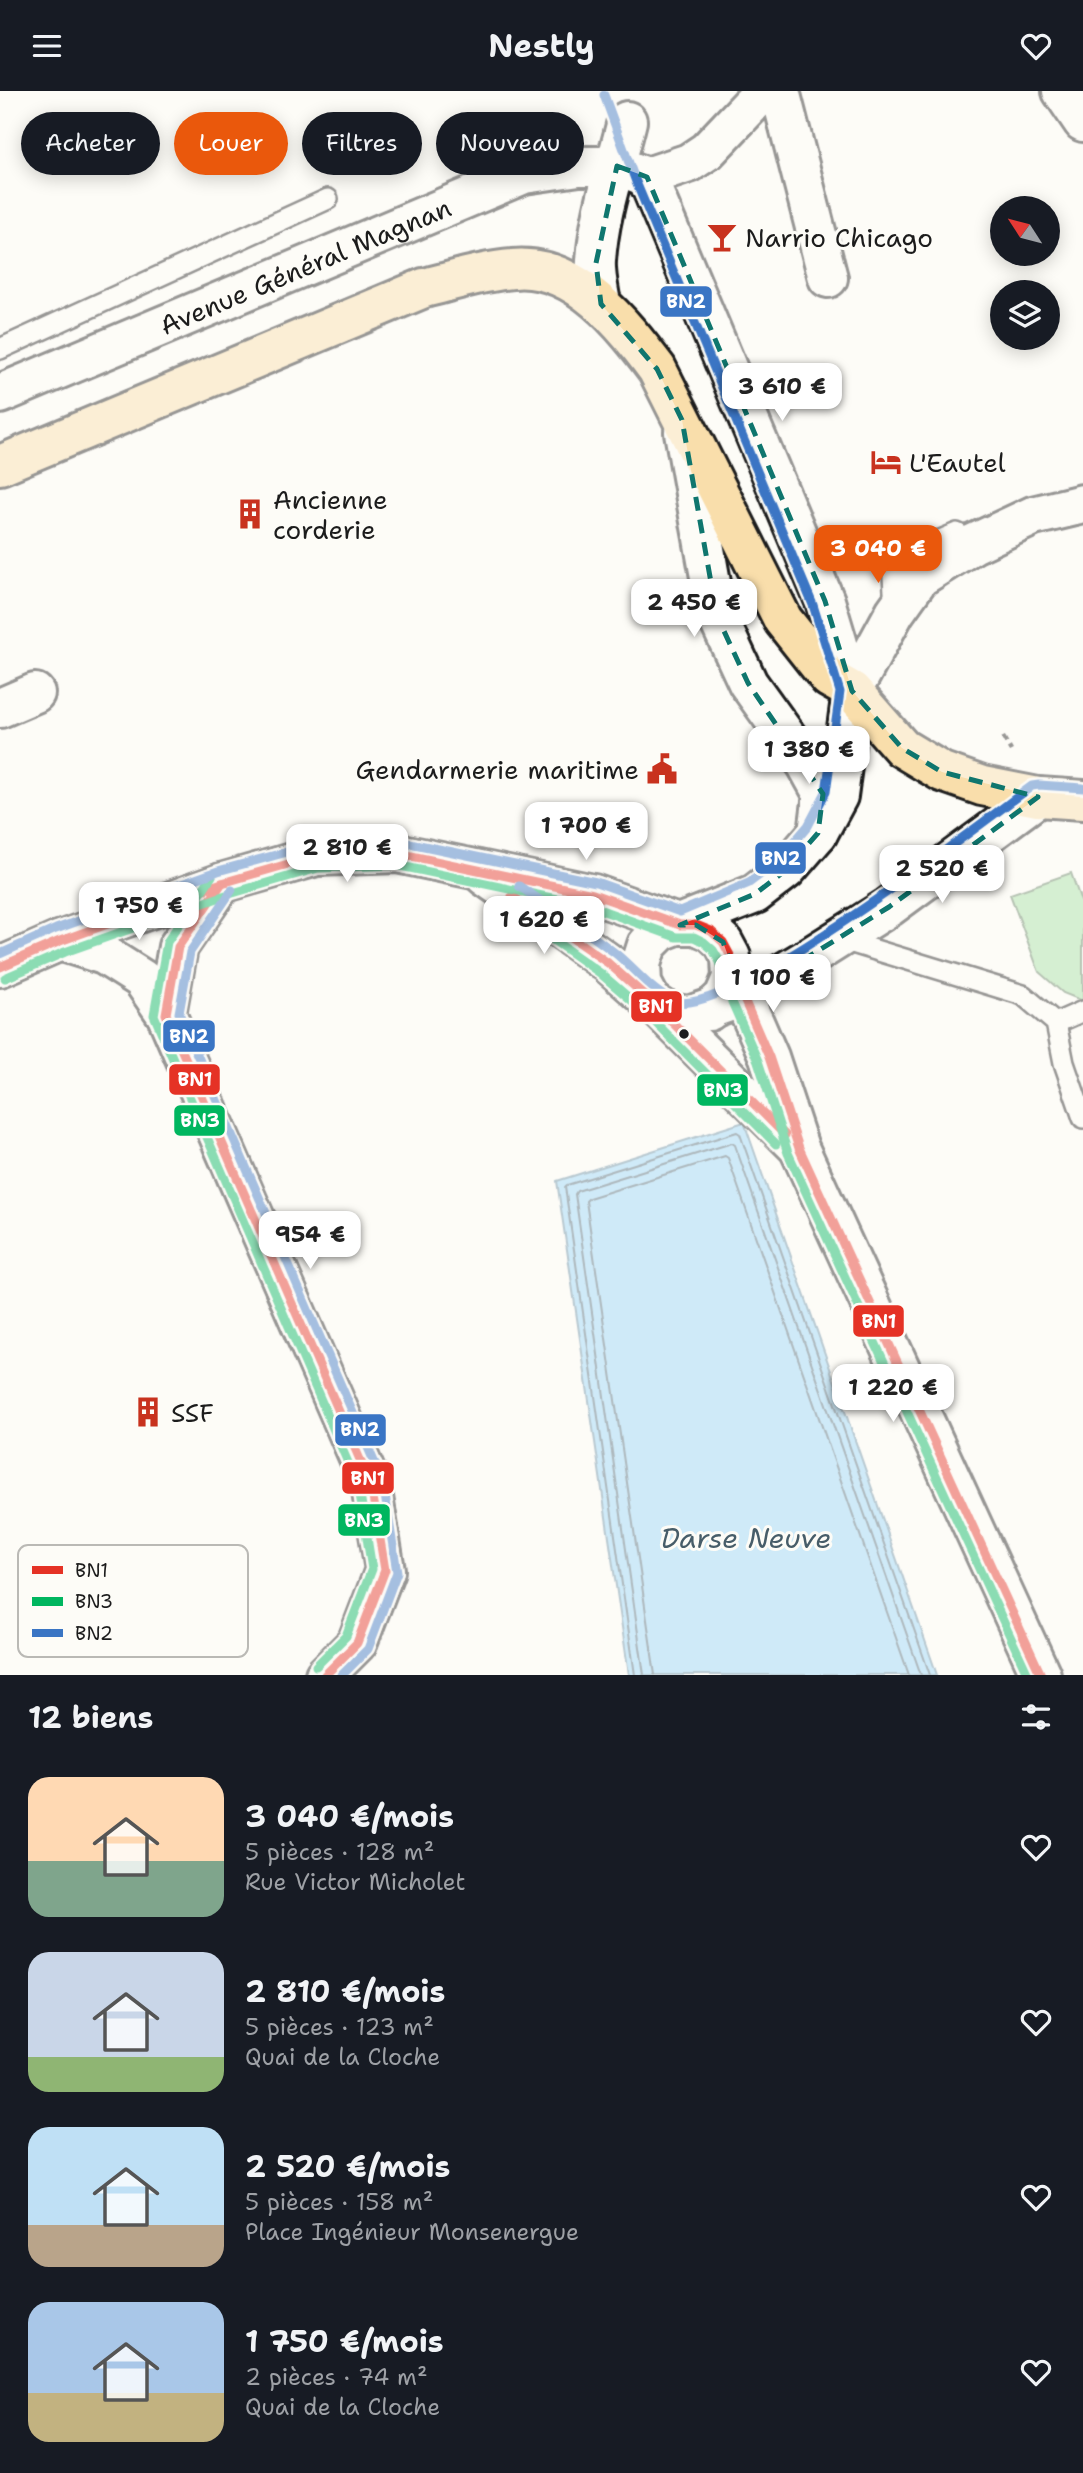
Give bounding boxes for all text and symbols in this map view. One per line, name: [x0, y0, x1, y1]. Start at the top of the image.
text: Nestly: [488, 24, 595, 67]
icon: menu: [28, 27, 66, 65]
icon: heart: [1017, 27, 1055, 65]
chip: Acheter: [21, 112, 160, 175]
chip: Louer: [174, 112, 288, 175]
chip: Filtres: [302, 112, 422, 175]
chip: Nouveau: [436, 112, 584, 175]
street label: Avenue Général Magnan: [154, 189, 456, 343]
north arrow: [990, 196, 1060, 266]
map controls: [990, 196, 1060, 350]
bar icon: Narrio Chicago: [705, 220, 739, 254]
place label: Narrio Chicago: [745, 220, 933, 255]
button: layers: [990, 280, 1060, 350]
line badge: BN2: [659, 285, 713, 318]
text: BN2: [666, 289, 706, 314]
pin: 3 610 €: [717, 363, 847, 423]
text: 3 610 €: [738, 371, 826, 401]
hotel icon: L'Eautel: [869, 445, 903, 479]
place label: L'Eautel: [909, 445, 1006, 480]
place label: Ancienne corderie: [273, 482, 388, 547]
building icon: Ancienne corderie: [233, 497, 267, 531]
pin: 3 040 €: [813, 525, 943, 585]
text: 3 040 €: [830, 533, 926, 563]
pin: 2 450 €: [629, 580, 759, 639]
text: 2 450 €: [647, 587, 741, 617]
pin: 1 380 €: [744, 727, 874, 786]
text: 1 380 €: [764, 734, 854, 764]
place label: Gendarmerie maritime: [355, 752, 639, 787]
public building icon: Gendarmerie maritime: [645, 752, 679, 786]
pin: 1 700 €: [521, 803, 651, 862]
text: 1 700 €: [541, 810, 631, 840]
pin: 2 810 €: [282, 825, 412, 884]
text: 2 810 €: [302, 832, 392, 862]
line badge: BN2: [754, 841, 807, 875]
pin: 2 520 €: [877, 845, 1007, 905]
text: BN2: [761, 846, 801, 871]
text: 2 520 €: [895, 853, 989, 883]
pin: 1 750 €: [74, 883, 204, 942]
text: 1 750 €: [95, 890, 183, 920]
pin: 1 620 €: [479, 897, 609, 956]
text: 1 620 €: [499, 904, 589, 934]
pin: 1 100 €: [708, 955, 838, 1014]
text: 1 100 €: [731, 962, 815, 992]
line badge: BN1: [630, 990, 683, 1023]
text: BN1: [639, 994, 673, 1019]
line badge: BN2: [162, 1019, 216, 1053]
text: BN2: [169, 1024, 209, 1049]
unlabelled marker: [677, 1027, 691, 1041]
line badge: BN1: [168, 1063, 221, 1096]
text: BN1: [178, 1067, 212, 1092]
line badge: BN3: [696, 1073, 749, 1107]
text: BN3: [703, 1078, 743, 1103]
line badge: BN3: [173, 1104, 226, 1137]
text: BN3: [180, 1108, 220, 1133]
pin: 954 €: [261, 1211, 359, 1271]
text: 954 €: [275, 1219, 345, 1249]
line badge: BN1: [852, 1304, 905, 1338]
text: BN1: [862, 1309, 896, 1334]
pin: 1 220 €: [828, 1365, 958, 1424]
text: 1 220 €: [848, 1372, 938, 1402]
building icon: SSF: [131, 1395, 165, 1429]
place label: SSF: [171, 1395, 214, 1430]
line badge: BN2: [334, 1413, 387, 1447]
text: BN2: [340, 1417, 380, 1442]
line badge: BN1: [341, 1461, 395, 1495]
text: BN1: [351, 1466, 385, 1491]
line badge: BN3: [337, 1503, 391, 1537]
text: BN3: [344, 1508, 384, 1533]
water label: Darse Neuve: [661, 1519, 831, 1557]
legend: [18, 1545, 248, 1657]
text: BN1: [75, 1558, 108, 1583]
text: BN3: [75, 1589, 113, 1614]
text: BN2: [75, 1621, 113, 1646]
text: 12 biens: [28, 1697, 153, 1738]
icon: filters: [1017, 1698, 1055, 1736]
text: 3 040 €/mois: [245, 1796, 454, 1837]
icon: home: [84, 1805, 168, 1889]
icon: heart: [1017, 1828, 1055, 1866]
text: 5 pièces · 128 m²: [245, 1837, 434, 1867]
text: Rue Victor Micholet: [245, 1867, 466, 1897]
text: 2 810 €/mois: [245, 1971, 445, 2012]
icon: home: [84, 1980, 168, 2064]
icon: heart: [1017, 2003, 1055, 2041]
text: 5 pièces · 123 m²: [245, 2012, 434, 2042]
text: Quai de la Cloche: [245, 2042, 440, 2072]
text: 2 520 €/mois: [245, 2146, 450, 2187]
icon: home: [84, 2155, 168, 2239]
icon: heart: [1017, 2178, 1055, 2216]
text: 5 pièces · 158 m²: [245, 2187, 433, 2217]
text: Place Ingénieur Monsenergue: [245, 2217, 579, 2247]
text: 1 750 €/mois: [245, 2321, 444, 2362]
icon: home: [84, 2330, 168, 2414]
icon: heart: [1017, 2353, 1055, 2391]
text: 2 pièces · 74 m²: [245, 2362, 428, 2392]
text: Quai de la Cloche: [245, 2392, 440, 2422]

